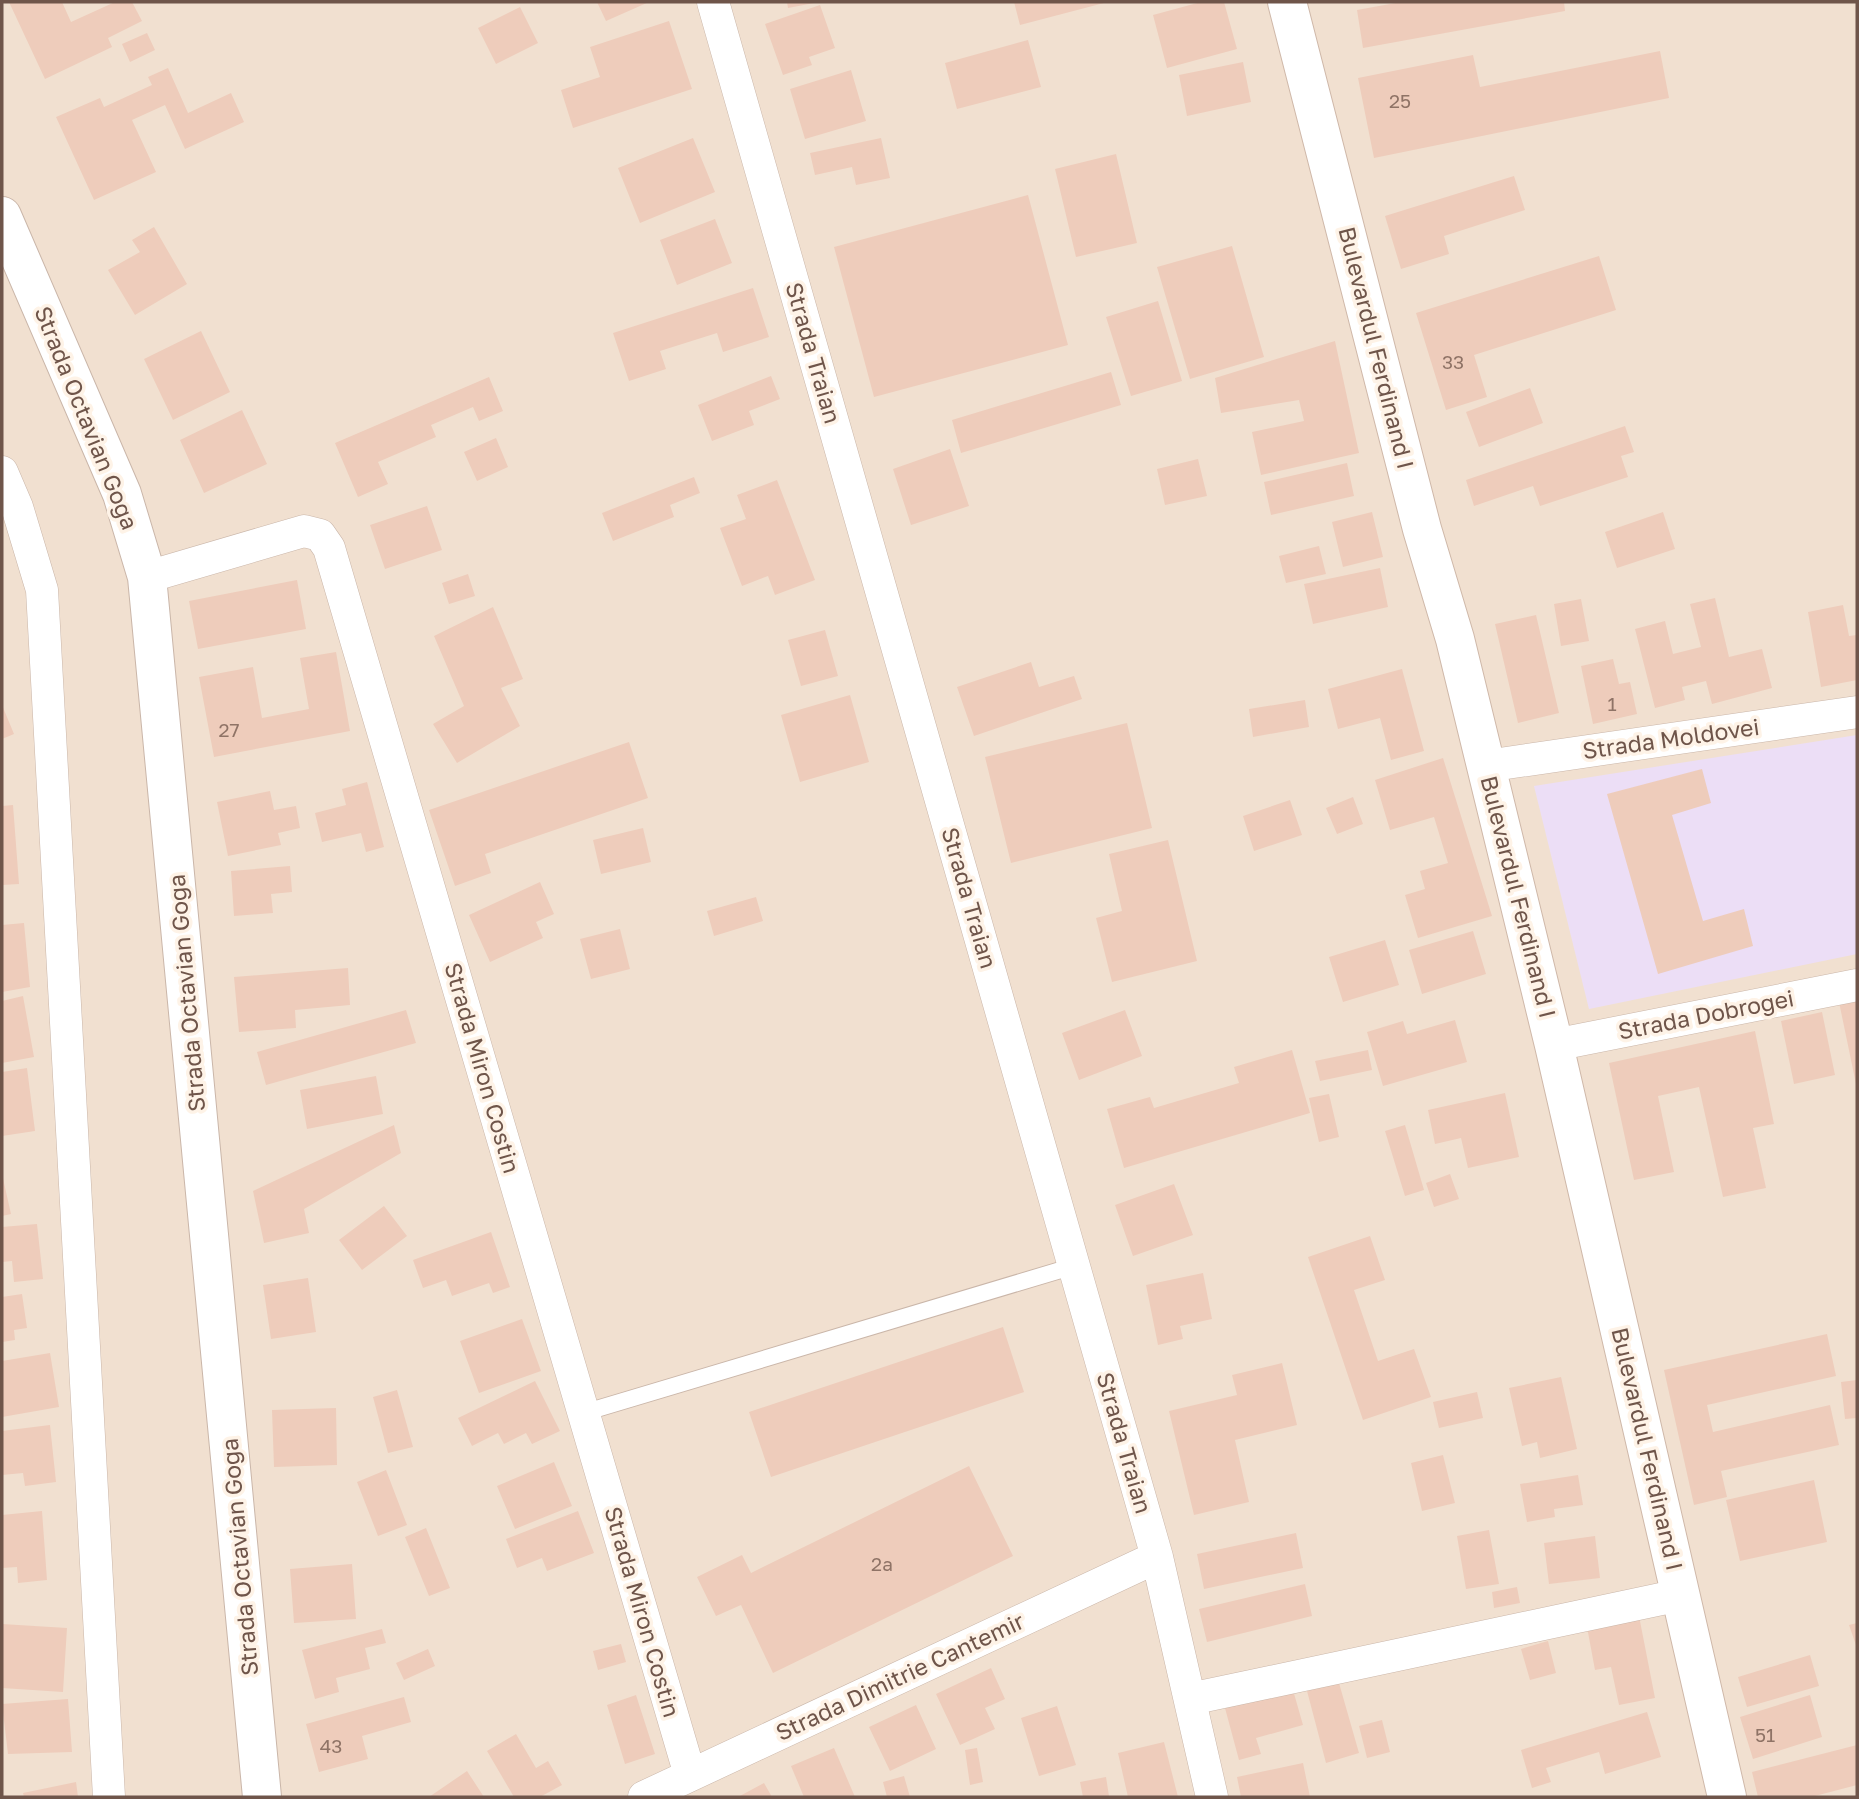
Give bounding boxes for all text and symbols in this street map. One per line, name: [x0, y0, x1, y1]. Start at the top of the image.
house number: 25: [1389, 89, 1411, 112]
street label: Bulevardul Ferdinand I: [1333, 224, 1421, 472]
street label: Strada Traian: [780, 279, 847, 426]
street label: Strada Octavian Goga: [29, 302, 145, 533]
house number: 33: [1442, 350, 1464, 373]
house number: 1: [1607, 692, 1617, 715]
street label: Strada Moldovei: [1581, 712, 1761, 764]
house number: 27: [218, 718, 240, 741]
street label: Bulevardul Ferdinand I: [1475, 773, 1563, 1021]
street label: Strada Traian: [936, 824, 1003, 971]
street label: Strada Octavian Goga: [162, 873, 210, 1113]
street label: Strada Miron Costin: [440, 959, 526, 1176]
street label: Strada Dobrogei: [1616, 983, 1796, 1045]
street label: Bulevardul Ferdinand I: [1606, 1324, 1690, 1573]
street label: Strada Traian: [1091, 1369, 1158, 1516]
street label: Strada Octavian Goga: [215, 1437, 263, 1677]
street label: Strada Miron Costin: [600, 1503, 686, 1720]
house number: 2a: [871, 1552, 893, 1575]
street label: Strada Dimitrie Cantemir: [771, 1606, 1028, 1746]
house number: 51: [1755, 1723, 1775, 1746]
house number: 43: [320, 1734, 342, 1757]

